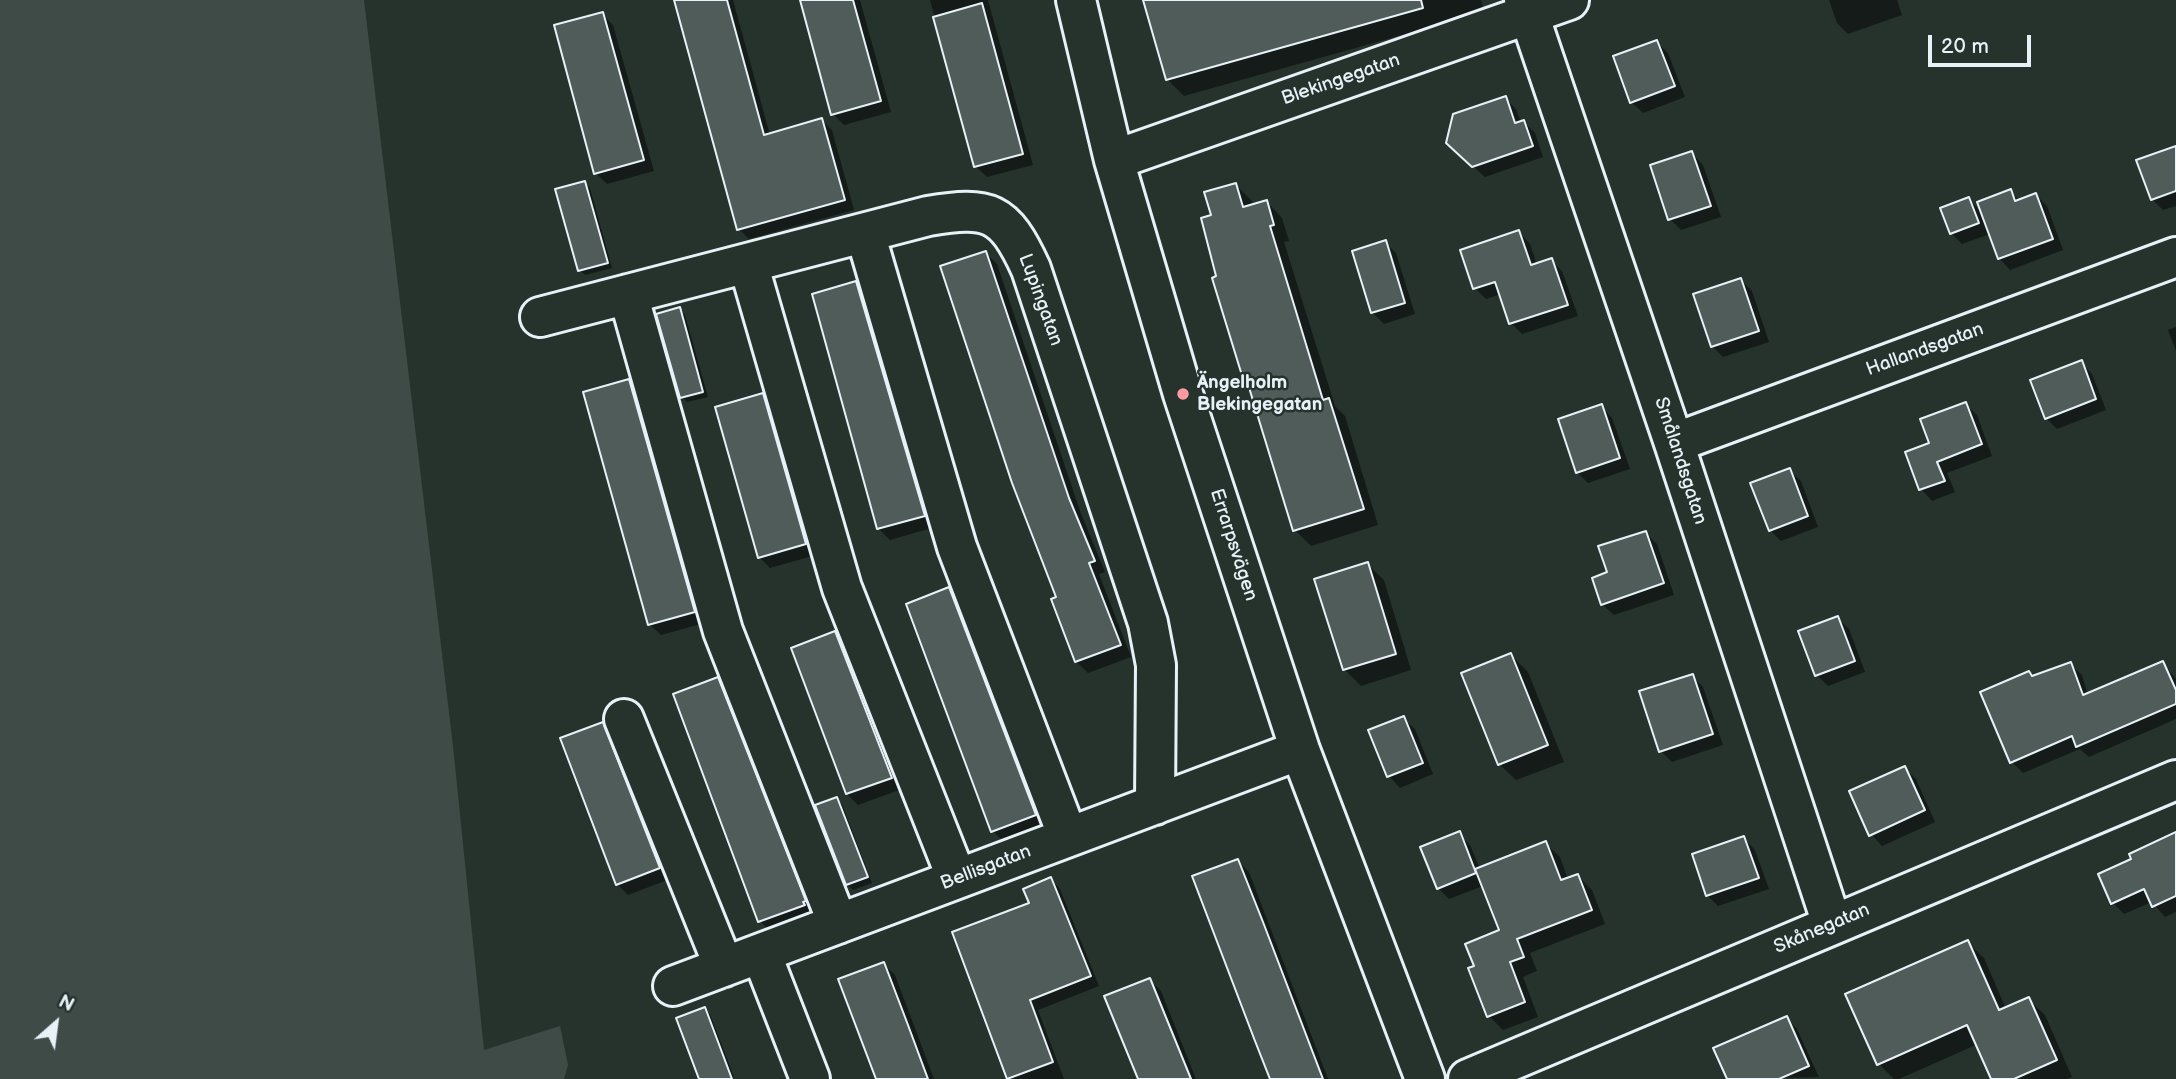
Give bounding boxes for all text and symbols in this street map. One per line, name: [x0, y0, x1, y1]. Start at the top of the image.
scale bar: [1931, 21, 2034, 65]
text: 20 m: [1941, 34, 1989, 59]
street label: Blekingegatan: [1279, 49, 1403, 111]
street label: Lupingatan: [1013, 251, 1067, 349]
street label: Hallandsgatan: [1863, 318, 1987, 382]
place label: Ängelholm Blekingegatan: [1197, 372, 1322, 416]
marker: Ängelholm Blekingegatan: [1175, 386, 1191, 402]
street label: Smålandsgatan: [1649, 395, 1711, 527]
street label: Errarpsvägen: [1204, 486, 1262, 604]
street label: Bellisgatan: [938, 840, 1034, 896]
street label: Skånegatan: [1771, 899, 1873, 959]
north arrow: [21, 988, 91, 1058]
text: N: [54, 991, 78, 1018]

